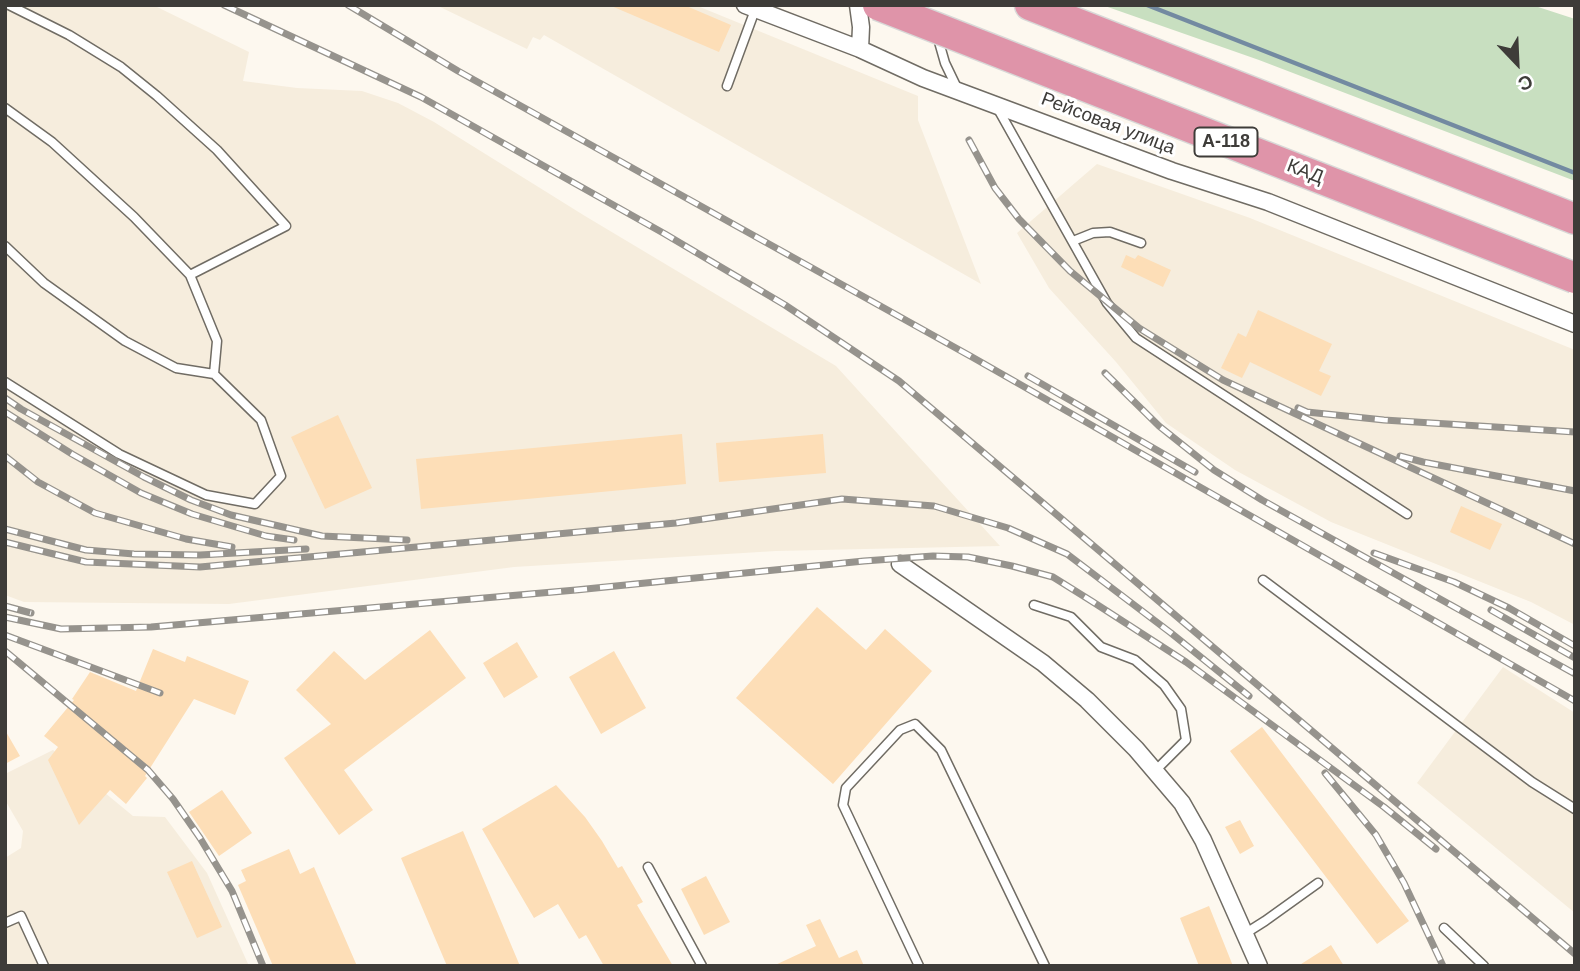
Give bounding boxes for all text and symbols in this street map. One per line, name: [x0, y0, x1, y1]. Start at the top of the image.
north arrow: [1482, 28, 1552, 98]
text: С: [1515, 70, 1536, 95]
street label: Рейсовая улица: [1038, 88, 1178, 160]
road number: А-118: [1194, 127, 1258, 156]
street label: КАД: [1284, 155, 1326, 189]

